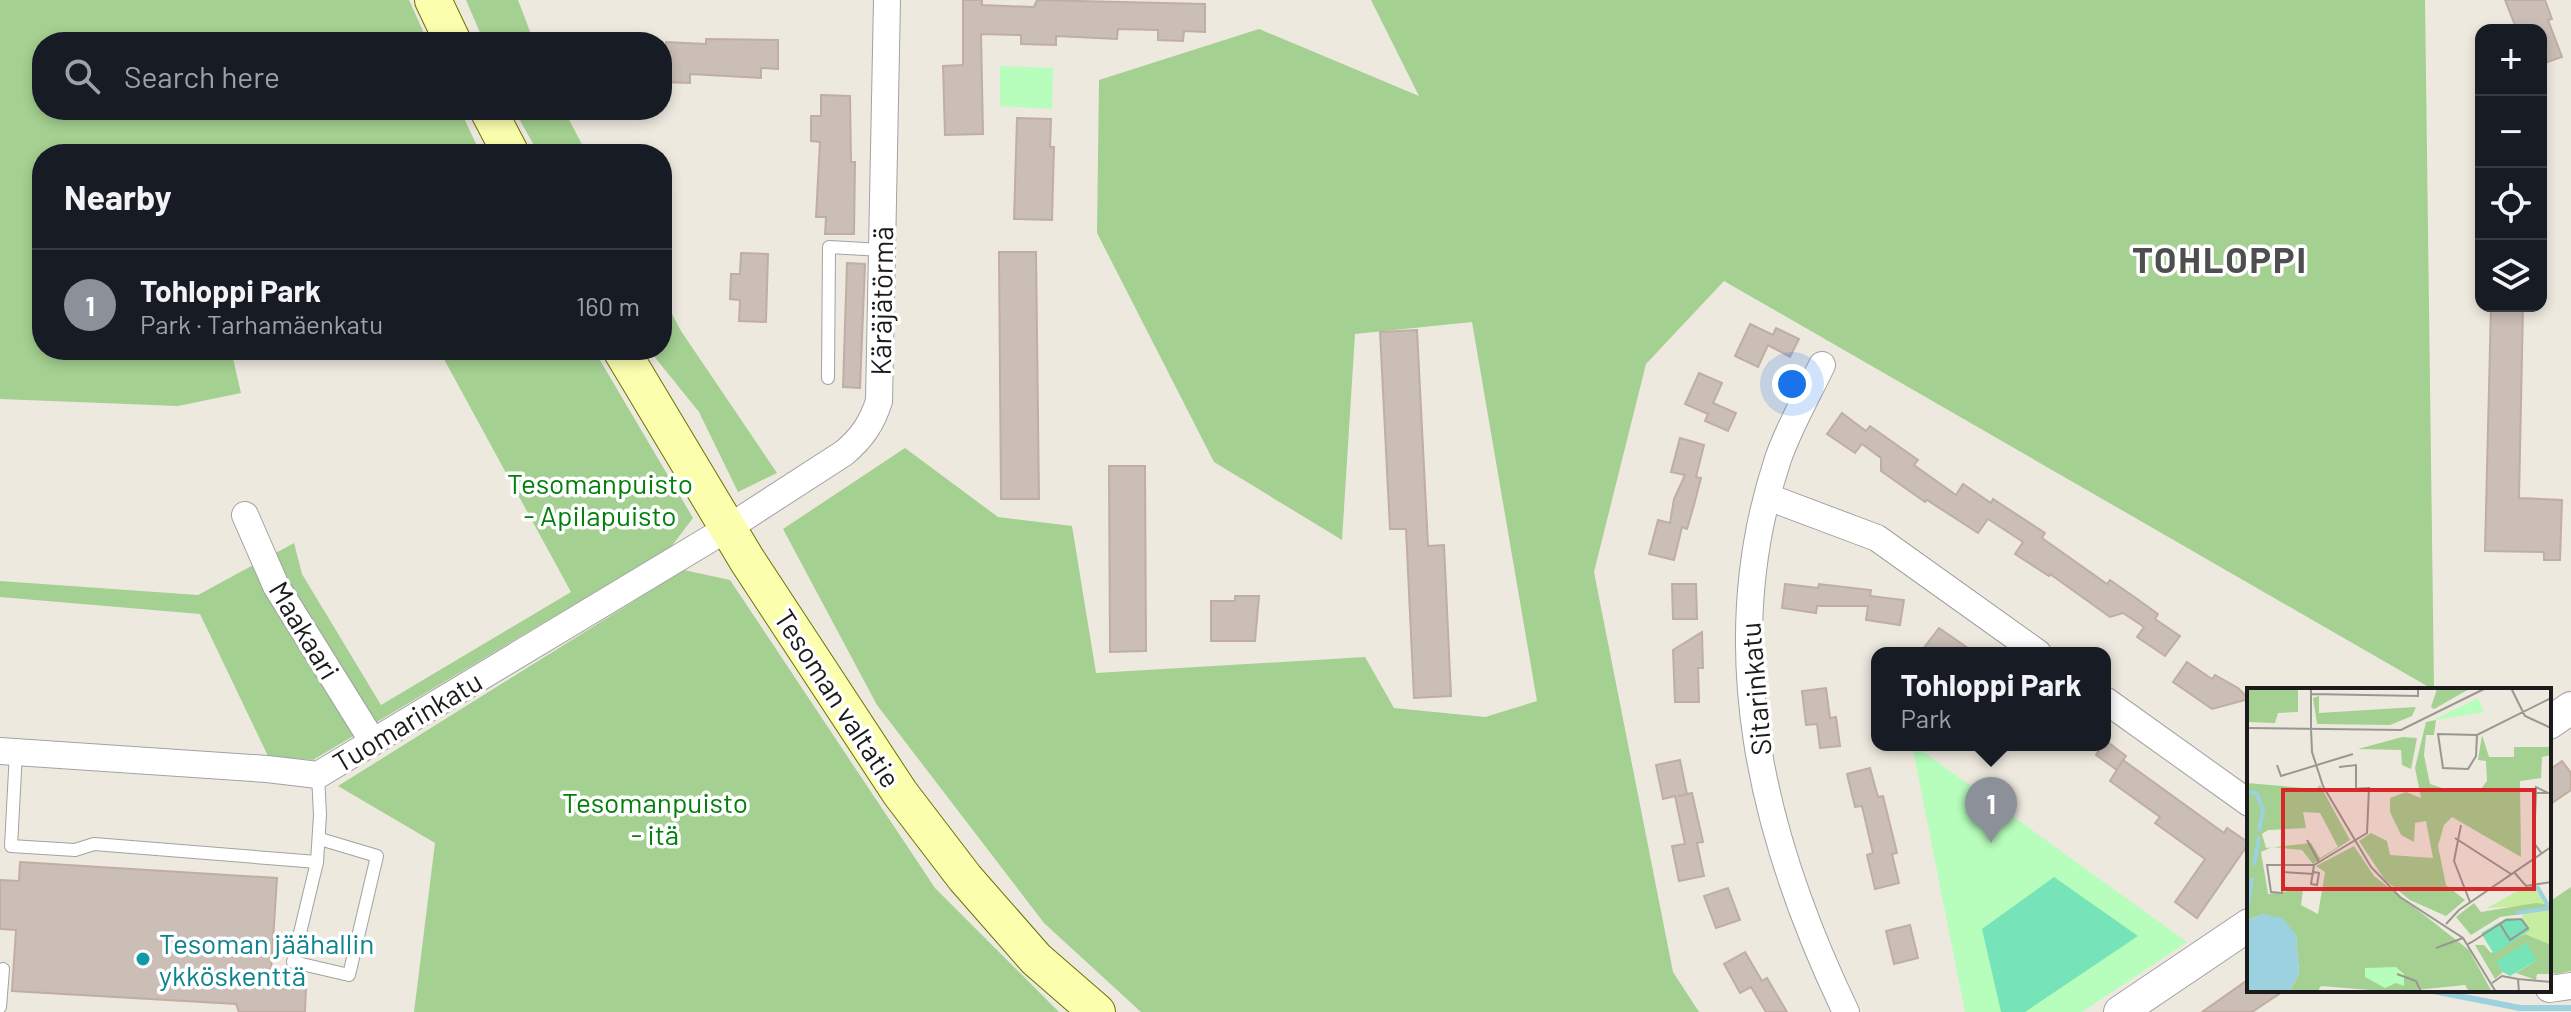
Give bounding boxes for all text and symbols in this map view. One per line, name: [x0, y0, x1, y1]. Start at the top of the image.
map controls: [2475, 24, 2547, 312]
button: +: [2475, 24, 2547, 96]
search box: [32, 32, 672, 120]
icon: search: [60, 54, 104, 98]
text: Search here: [124, 58, 280, 94]
button: −: [2475, 96, 2547, 168]
button: locate: [2475, 168, 2547, 240]
text: Nearby: [64, 176, 172, 217]
street label: Käräjätörmä: [863, 226, 899, 376]
district label: TOHLOPPI: [2132, 237, 2308, 280]
button: layers: [2475, 240, 2547, 312]
text: Tohloppi Park: [140, 272, 321, 308]
text: 1: [85, 290, 95, 321]
text: 160 m: [576, 290, 640, 321]
text: Park · Tarhamäenkatu: [140, 308, 383, 339]
your location: [1772, 364, 1812, 404]
park label: Tesomanpuisto - Apilapuisto: [507, 466, 693, 532]
street label: Maakaari: [263, 575, 347, 685]
street label: Tesoman valtatie: [768, 602, 908, 794]
street label: Sitarinkatu: [1732, 621, 1778, 757]
popup: [1871, 647, 2111, 751]
street label: Tuomarinkatu: [326, 663, 488, 779]
text: Tohloppi Park: [1901, 666, 2081, 702]
inset map: [2247, 688, 2551, 992]
text: Park: [1901, 702, 1952, 733]
pin: 1: [1965, 777, 2017, 843]
park label: Tesomanpuisto - itä: [562, 785, 748, 851]
place label: Tesoman jäähallin ykköskenttä: [159, 926, 374, 992]
marker: Tesoman jäähallin ykköskenttä: [134, 950, 152, 968]

